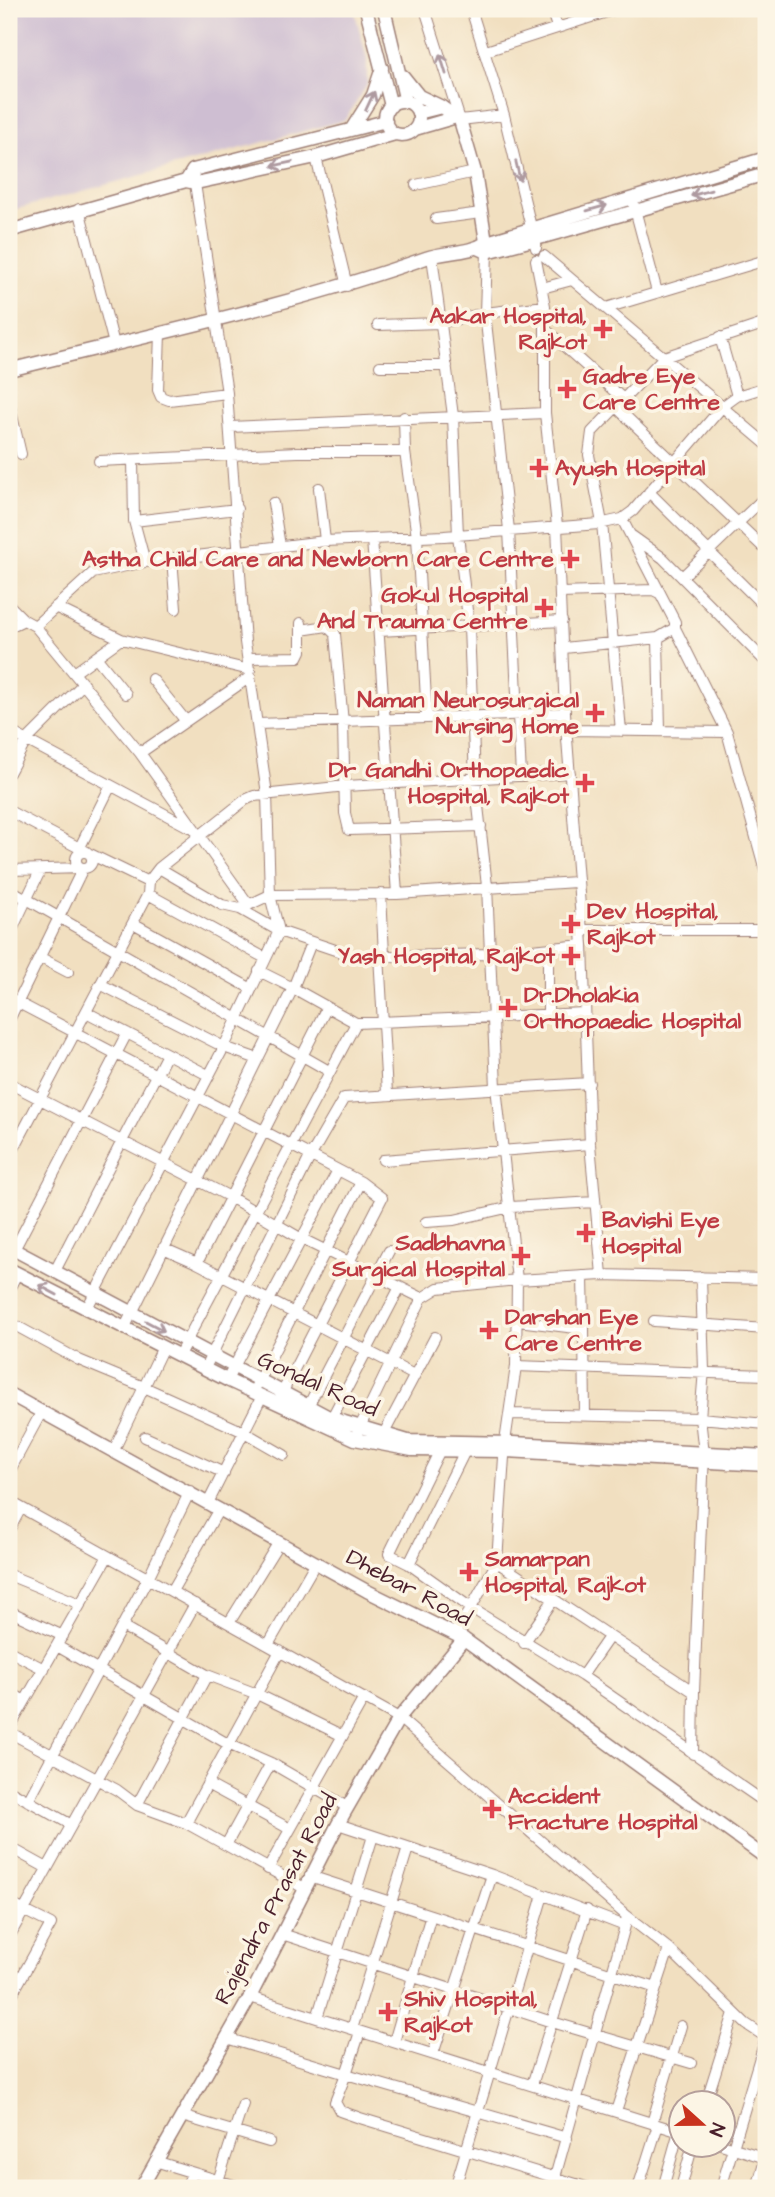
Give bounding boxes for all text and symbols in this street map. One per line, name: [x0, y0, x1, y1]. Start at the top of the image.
one-way arrow: [435, 54, 448, 76]
one-way arrow: [363, 91, 377, 112]
one-way arrow: [271, 158, 294, 172]
one-way arrow: [512, 160, 525, 182]
one-way arrow: [690, 187, 712, 200]
one-way arrow: [585, 201, 607, 214]
place label: Aakar Hospital, Rajkot: [429, 300, 588, 358]
marker: Aakar Hospital, Rajkot: [593, 319, 613, 339]
place label: Gadre Eye Care Centre: [583, 360, 721, 418]
marker: Gadre Eye Care Centre: [557, 379, 577, 399]
place label: Ayush Hospital: [555, 452, 706, 486]
marker: Ayush Hospital: [529, 458, 549, 478]
place label: Astha Child Care and Newborn Care Centre: [82, 543, 555, 575]
marker: Astha Child Care and Newborn Care Centre: [560, 549, 580, 569]
place label: Gokul Hospital And Trauma Centre: [317, 579, 529, 637]
marker: Gokul Hospital And Trauma Centre: [534, 598, 554, 618]
place label: Naman Neurosurgical Nursing Home: [357, 684, 580, 743]
marker: Naman Neurosurgical Nursing Home: [585, 703, 605, 723]
place label: Dr Gandhi Orthopaedic Hospital, Rajkot: [329, 754, 570, 812]
marker: Dr Gandhi Orthopaedic Hospital, Rajkot: [575, 773, 595, 793]
place label: Dev Hospital, Rajkot: [587, 895, 719, 953]
marker: Dev Hospital, Rajkot: [561, 914, 581, 934]
place label: Yash Hospital, Rajkot: [338, 940, 556, 972]
marker: Yash Hospital, Rajkot: [561, 946, 581, 966]
place label: Dr.Dholakia Orthopaedic Hospital: [524, 979, 741, 1037]
marker: Dr.Dholakia Orthopaedic Hospital: [498, 998, 518, 1018]
place label: Bavishi Eye Hospital: [602, 1204, 720, 1262]
marker: Bavishi Eye Hospital: [576, 1223, 596, 1243]
place label: Sadbhavna Surgical Hospital: [331, 1227, 505, 1286]
marker: Sadbhavna Surgical Hospital: [511, 1246, 531, 1266]
one-way arrow: [38, 1283, 59, 1297]
place label: Darshan Eye Care Centre: [505, 1301, 643, 1359]
one-way arrow: [144, 1320, 165, 1333]
marker: Darshan Eye Care Centre: [479, 1320, 499, 1340]
street label: Gondal Road: [252, 1343, 384, 1425]
street label: Dhebar Road: [341, 1541, 478, 1635]
place label: Samarpan Hospital, Rajkot: [484, 1543, 647, 1601]
marker: Samarpan Hospital, Rajkot: [459, 1562, 479, 1582]
place label: Accident Fracture Hospital: [508, 1780, 698, 1838]
street label: Rajendra Prasat Road: [207, 1787, 345, 2010]
marker: Accident Fracture Hospital: [482, 1799, 502, 1819]
place label: Shiv Hospital, Rajkot: [403, 1983, 538, 2041]
marker: Shiv Hospital, Rajkot: [378, 2002, 398, 2022]
north arrow: [666, 2088, 736, 2158]
text: N: [702, 2119, 731, 2140]

